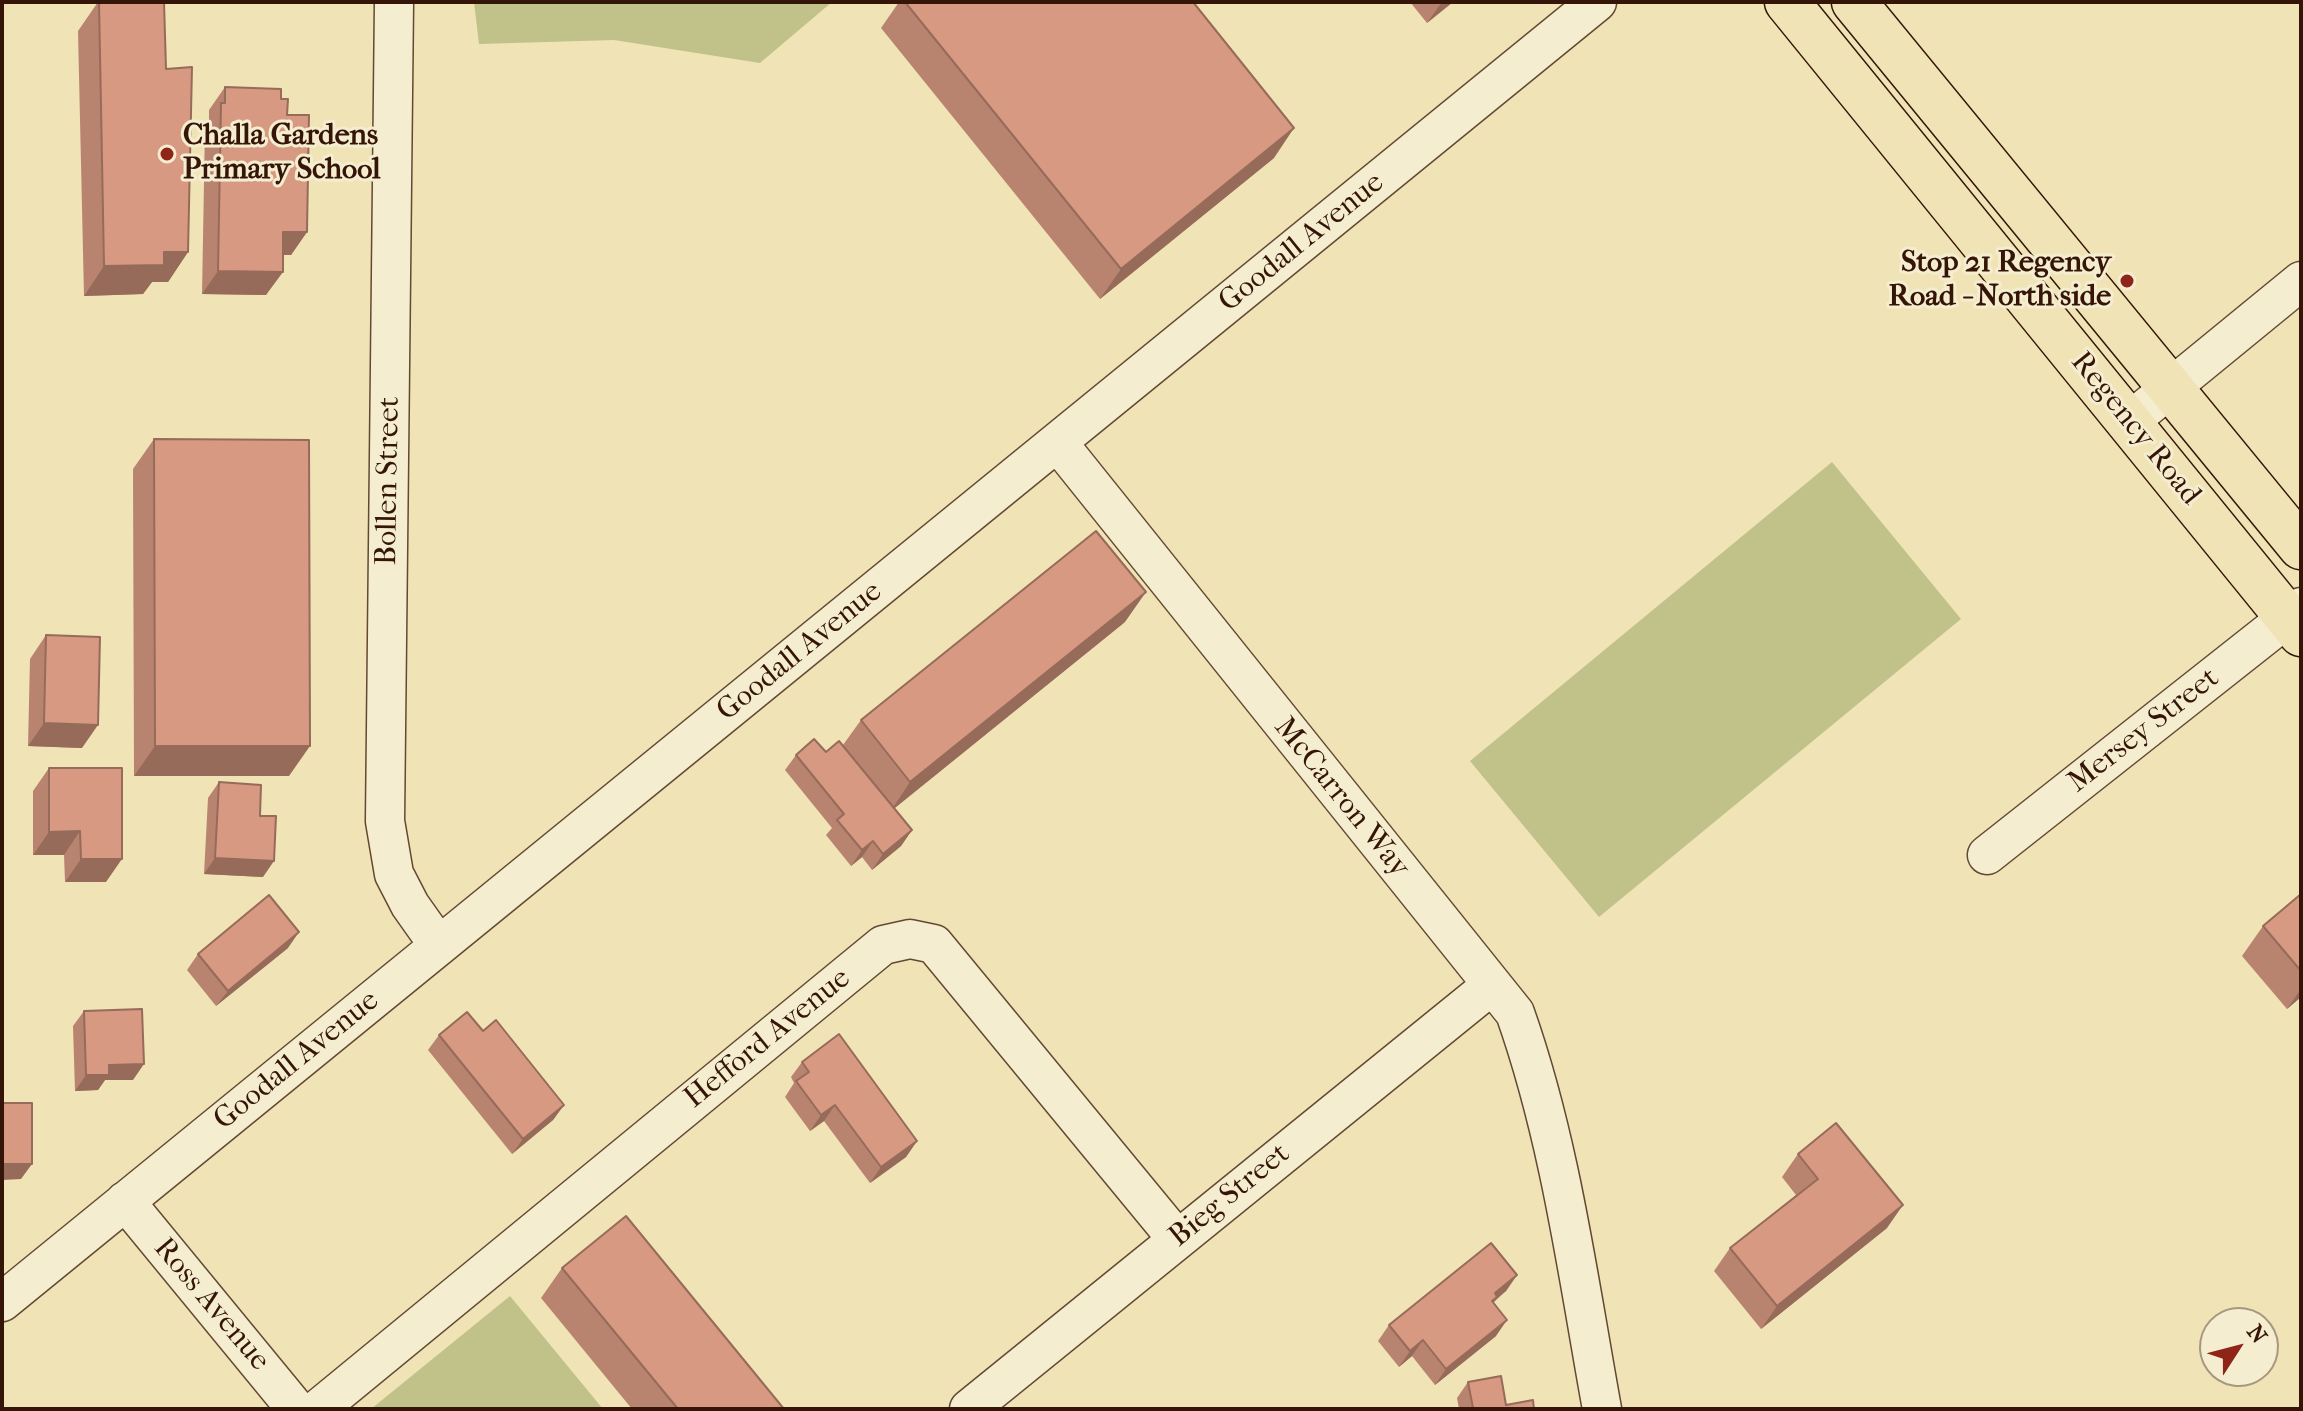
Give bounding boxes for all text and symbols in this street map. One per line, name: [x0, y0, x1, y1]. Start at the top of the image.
place label: Challa Gardens Primary School: [183, 119, 380, 190]
marker: Challa Gardens Primary School: [158, 145, 176, 163]
street label: Goodall Avenue: [1212, 166, 1392, 320]
place label: Stop 21 Regency Road - North side: [1889, 246, 2111, 316]
marker: Stop 21 Regency Road - North side: [2118, 272, 2136, 290]
street label: Regency Road: [2062, 345, 2208, 513]
street label: Bollen Street: [370, 396, 408, 566]
street label: Goodall Avenue: [710, 575, 890, 729]
street label: Mersey Street: [2061, 661, 2227, 801]
street label: McCarron Way: [1266, 711, 1416, 885]
street label: Hefford Avenue: [678, 961, 858, 1117]
street label: Goodall Avenue: [207, 984, 387, 1138]
street label: Bieg Street: [1162, 1137, 1298, 1255]
street label: Ross Avenue: [145, 1231, 277, 1379]
north arrow: [2199, 1307, 2279, 1387]
text: N: [2241, 1320, 2272, 1348]

